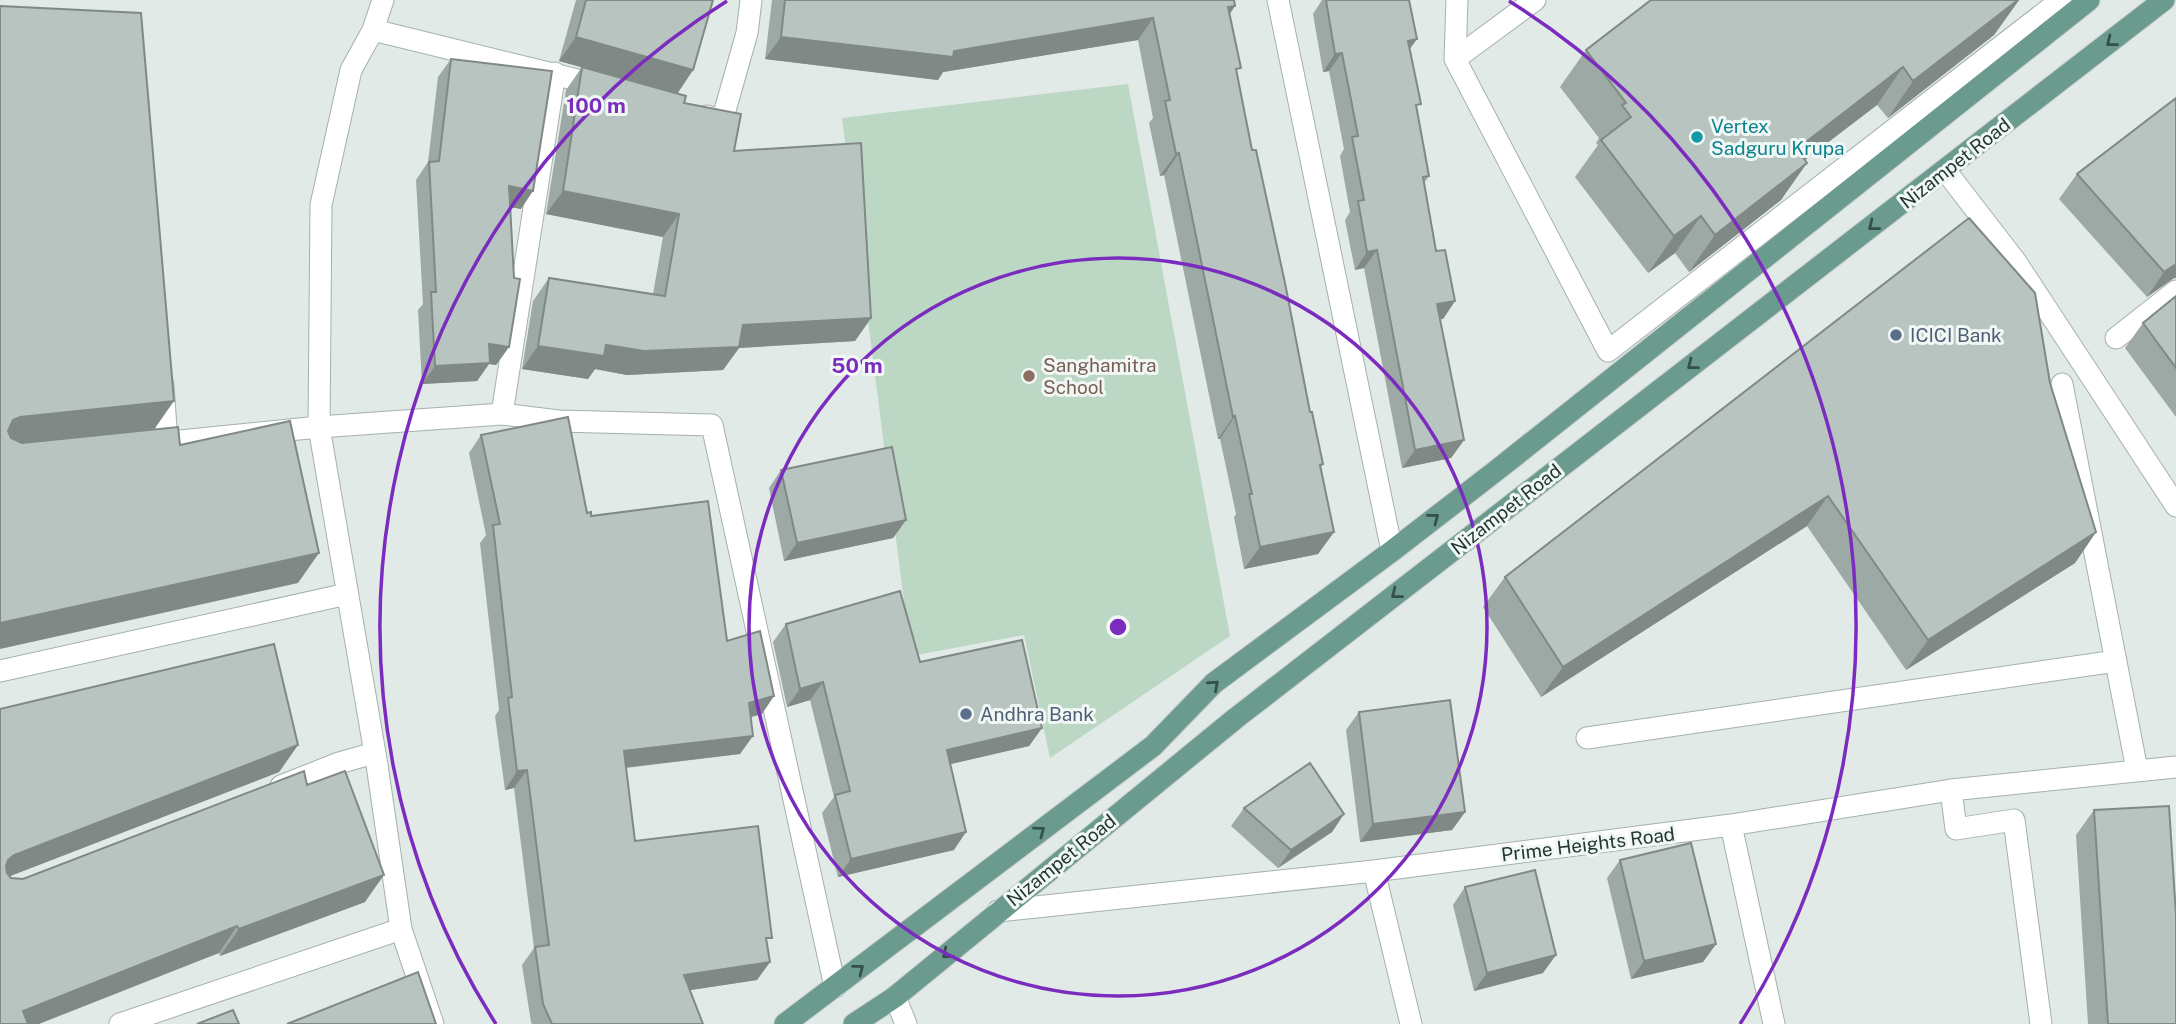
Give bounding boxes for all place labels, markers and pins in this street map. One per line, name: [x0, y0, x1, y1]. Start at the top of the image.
place label: Vertex Sadguru Krupa: [1711, 115, 1845, 159]
marker: Vertex Sadguru Krupa: [1689, 129, 1705, 145]
place label: ICICI Bank: [1910, 324, 2002, 346]
marker: ICICI Bank: [1888, 327, 1904, 343]
place label: Sanghamitra School: [1043, 354, 1157, 398]
marker: Sanghamitra School: [1021, 368, 1037, 384]
centre of rings: [1106, 615, 1130, 639]
place label: Andhra Bank: [980, 703, 1094, 725]
marker: Andhra Bank: [958, 706, 974, 722]

